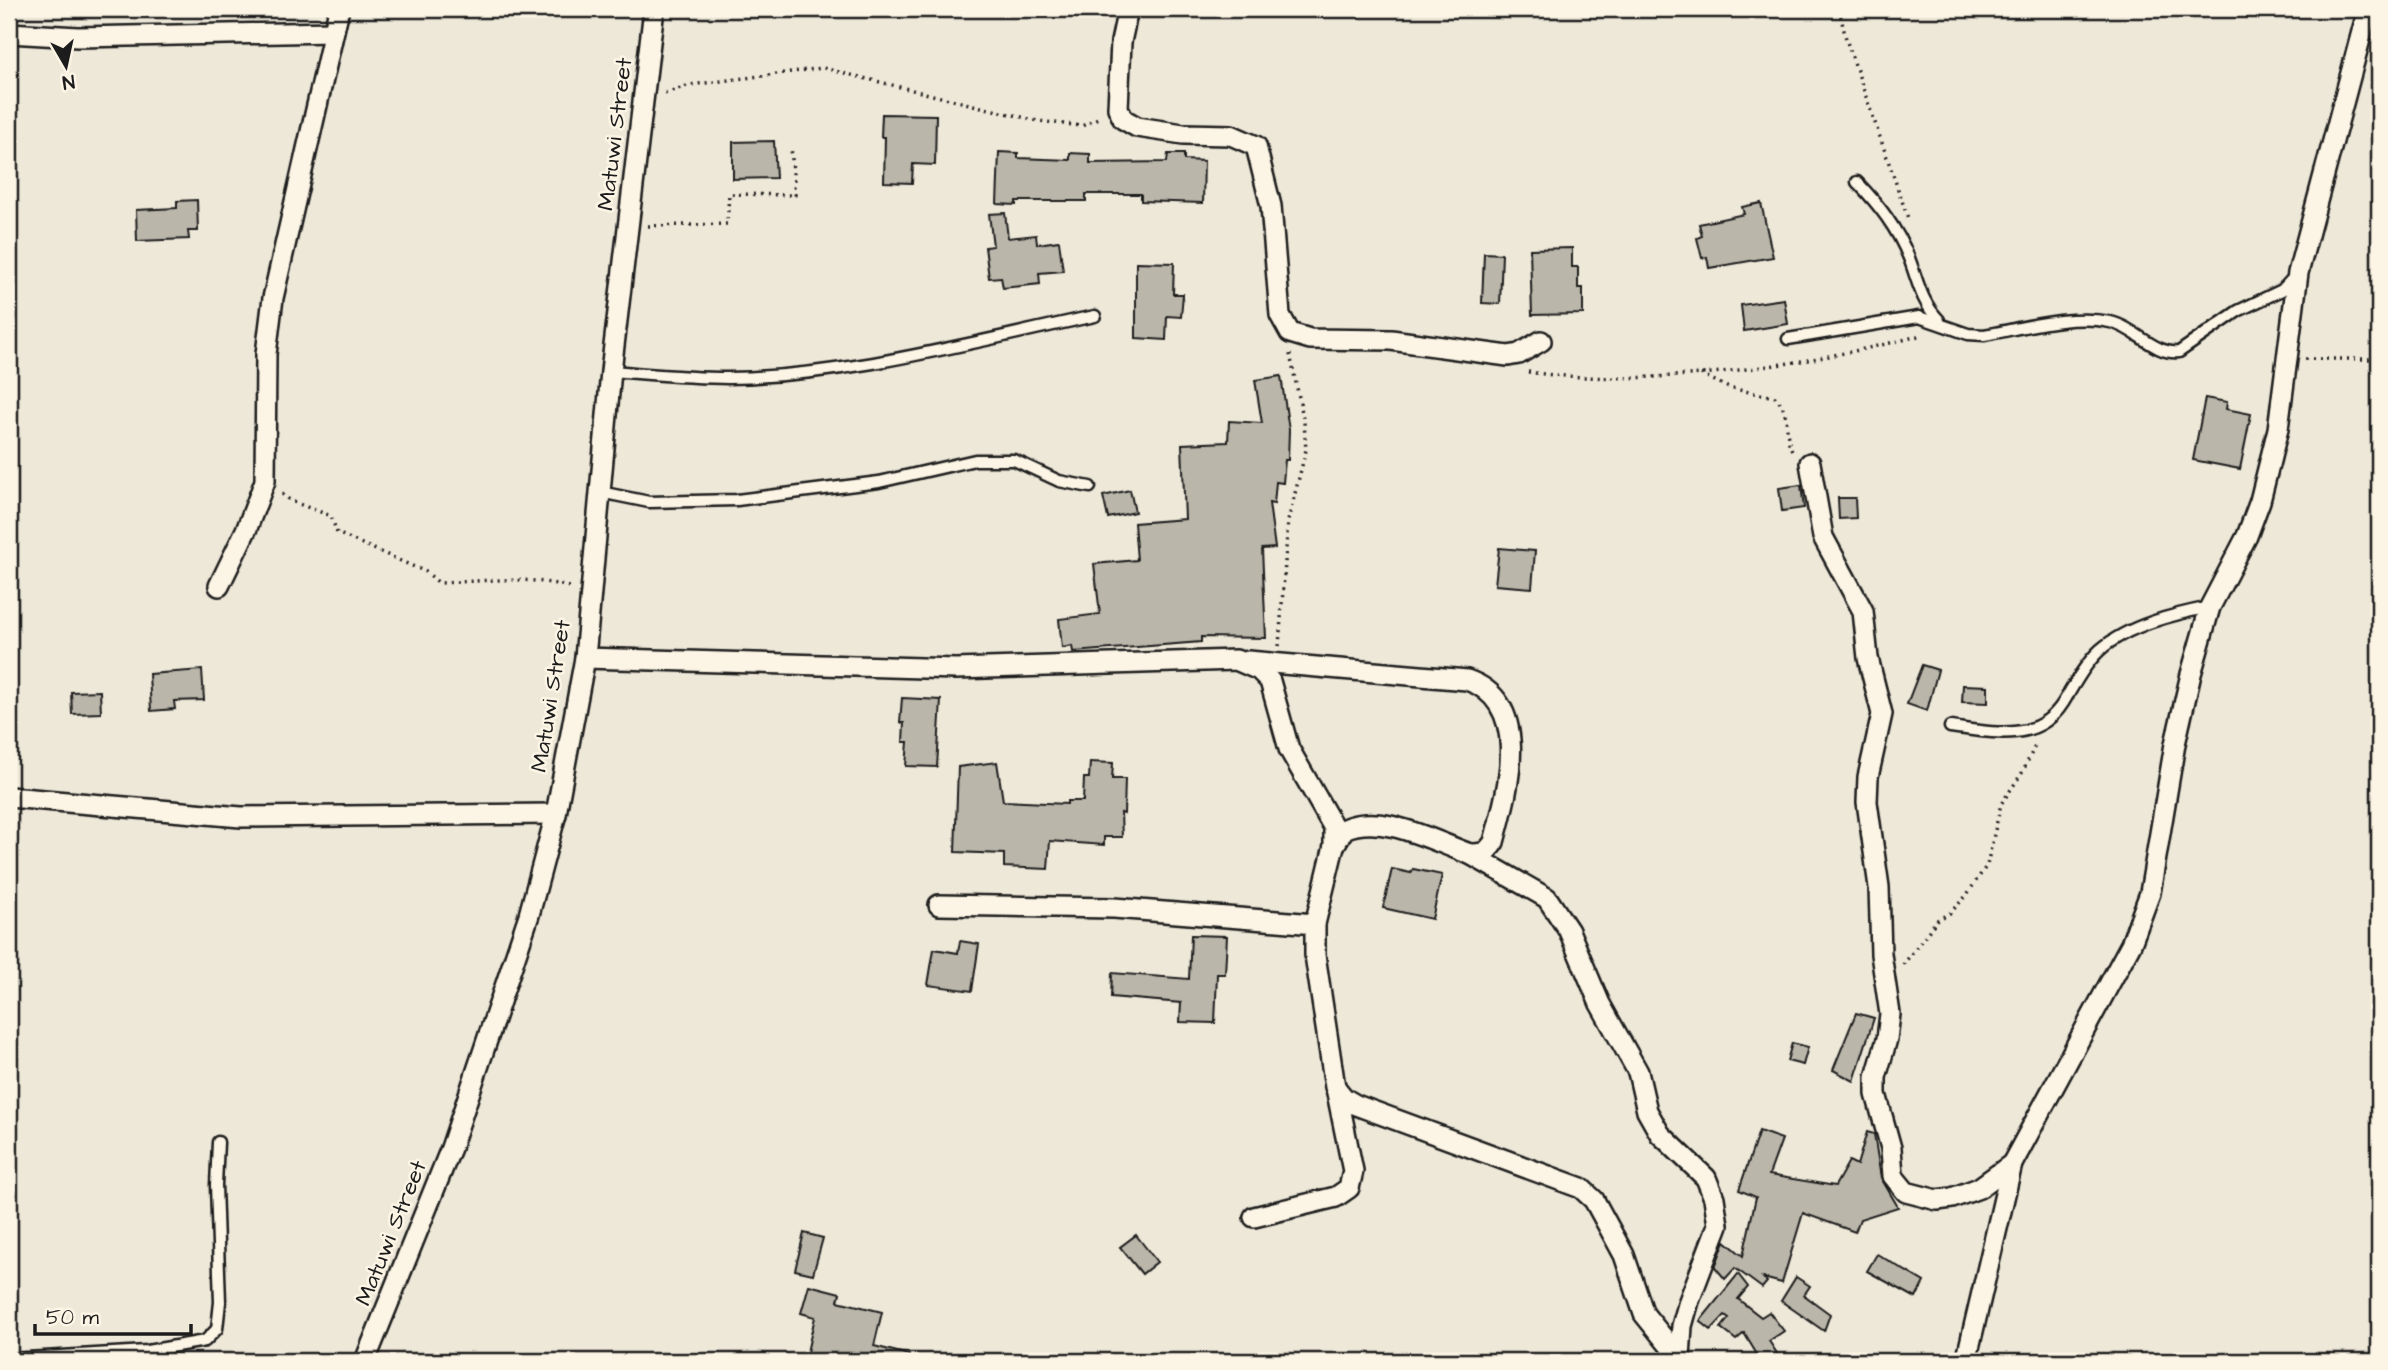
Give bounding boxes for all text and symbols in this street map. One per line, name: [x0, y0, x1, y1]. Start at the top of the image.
north arrow: [32, 32, 102, 102]
street label: Matuwi Street: [590, 55, 640, 212]
text: N: [60, 67, 76, 96]
street label: Matuwi Street: [523, 617, 579, 775]
street label: Matuwi Street: [347, 1155, 435, 1310]
scale bar: [35, 1293, 191, 1337]
text: 50 m: [46, 1303, 100, 1332]

